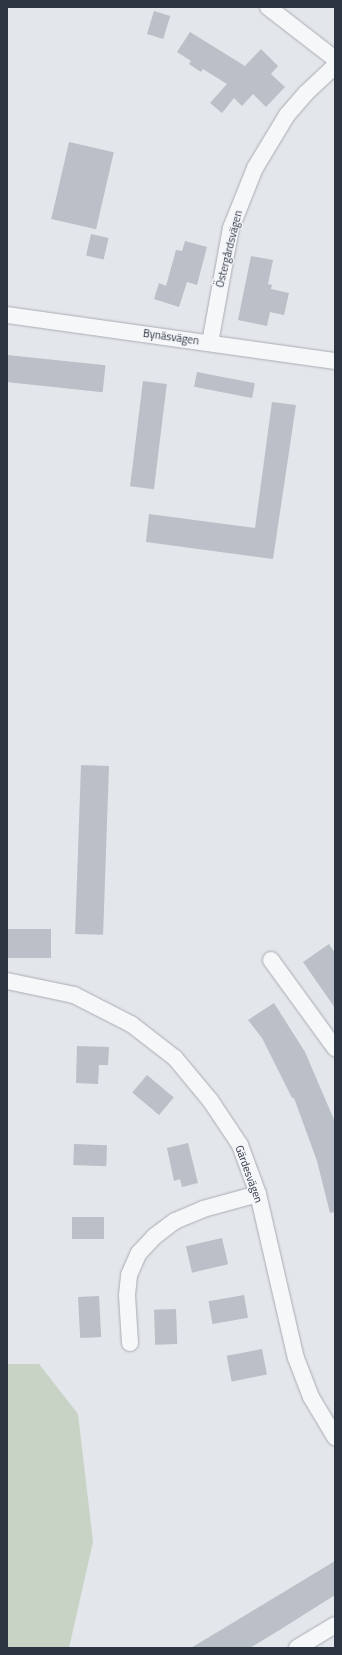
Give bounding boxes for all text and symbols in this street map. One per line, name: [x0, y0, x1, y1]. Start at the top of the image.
street label: Östergårdsvägen: [213, 209, 245, 289]
street label: Bynäsvägen: [142, 327, 200, 347]
street label: Gärdesvägen: [233, 1143, 265, 1205]

